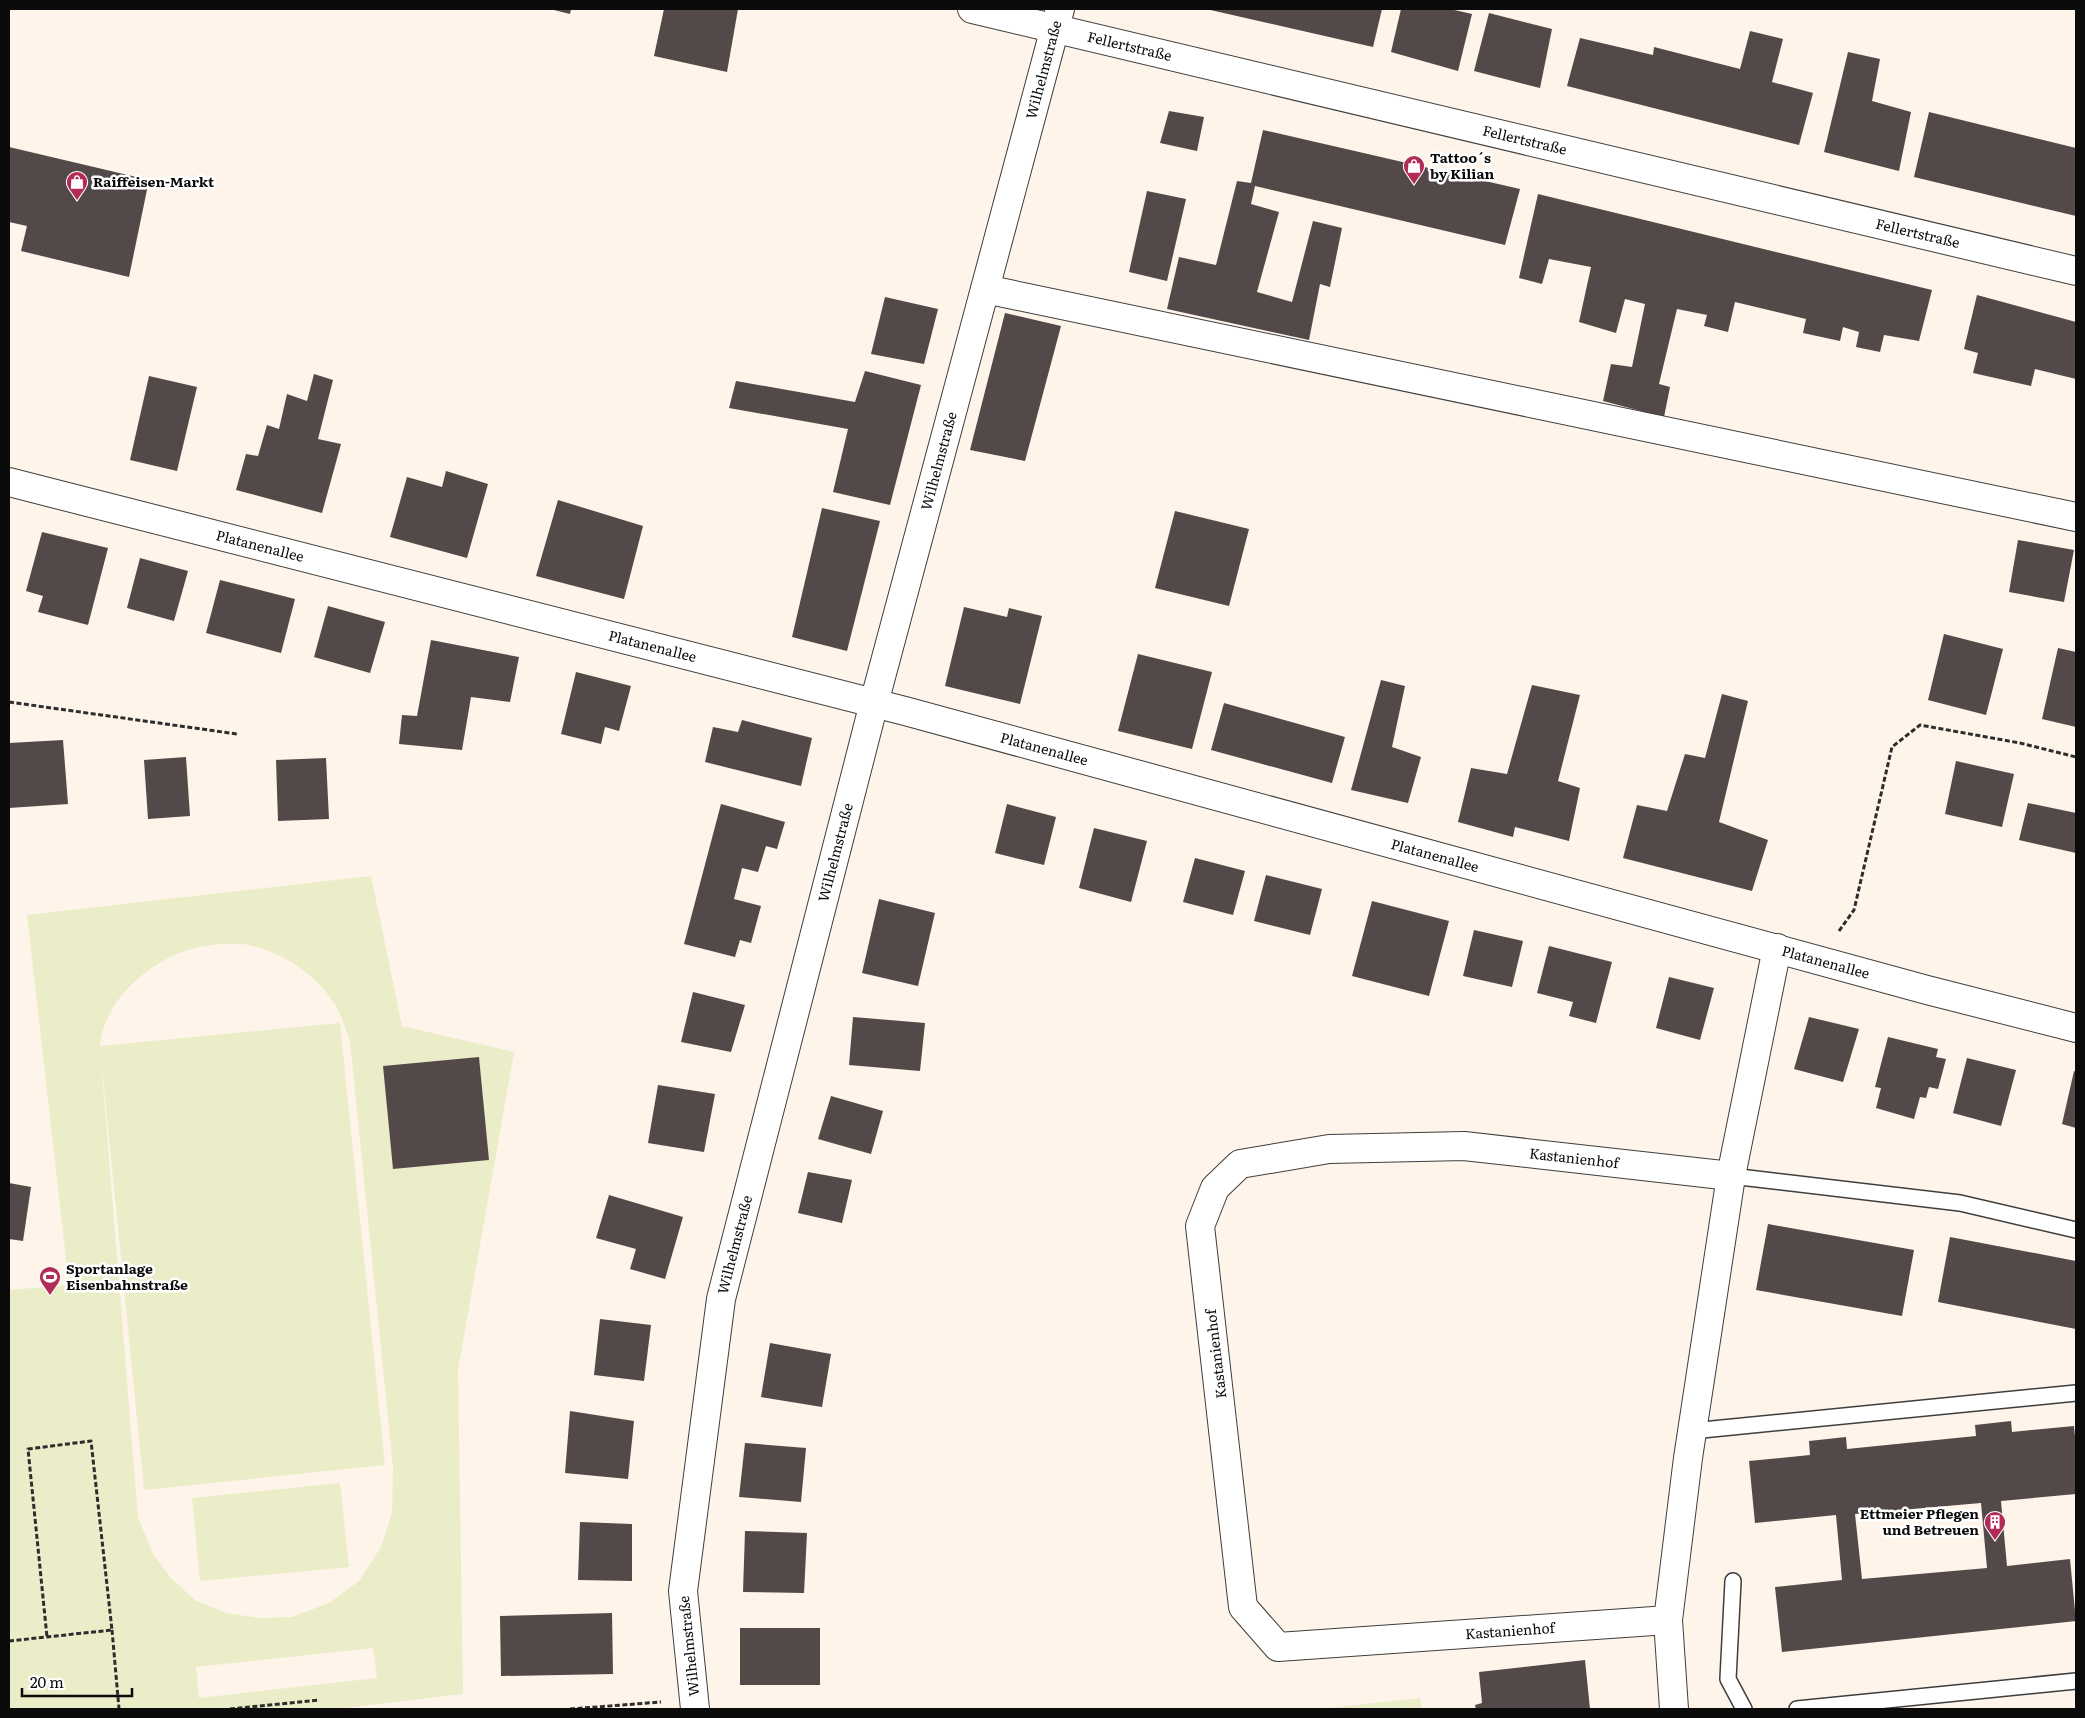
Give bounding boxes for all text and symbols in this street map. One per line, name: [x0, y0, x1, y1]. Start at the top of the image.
street label: Wilhelmstraße: [1020, 18, 1066, 121]
street label: Fellertstraße: [1086, 26, 1174, 65]
street label: Fellertstraße: [1481, 120, 1569, 159]
place label: Tattoo´s by Kilian: [1430, 147, 1494, 183]
shop icon: Tattoo´s by Kilian: [1402, 154, 1426, 185]
shop icon: Raiffeisen-Markt: [65, 170, 89, 201]
place label: Raiffeisen-Markt: [93, 171, 215, 191]
street label: Fellertstraße: [1874, 213, 1962, 252]
street label: Wilhelmstraße: [915, 409, 961, 512]
street label: Platanenallee: [214, 524, 306, 566]
street label: Platanenallee: [606, 625, 699, 666]
street label: Platanenallee: [998, 726, 1091, 770]
street label: Wilhelmstraße: [812, 801, 857, 904]
street label: Platanenallee: [1389, 833, 1481, 876]
street label: Platanenallee: [1780, 940, 1872, 983]
street label: Kastanienhof: [1528, 1142, 1622, 1173]
street label: Wilhelmstraße: [712, 1193, 756, 1296]
place label: Sportanlage Eisenbahnstraße: [66, 1258, 188, 1294]
sports icon: Sportanlage Eisenbahnstraße: [38, 1265, 62, 1296]
street label: Kastanienhof: [1199, 1307, 1230, 1400]
place label: Ettmeier Pflegen und Betreuen: [1860, 1503, 1979, 1539]
building icon: Ettmeier Pflegen und Betreuen: [1983, 1510, 2007, 1541]
street label: Wilhelmstraße: [673, 1595, 703, 1697]
street label: Kastanienhof: [1464, 1617, 1557, 1643]
scale bar: [22, 1666, 132, 1698]
text: 20 m: [30, 1670, 64, 1693]

